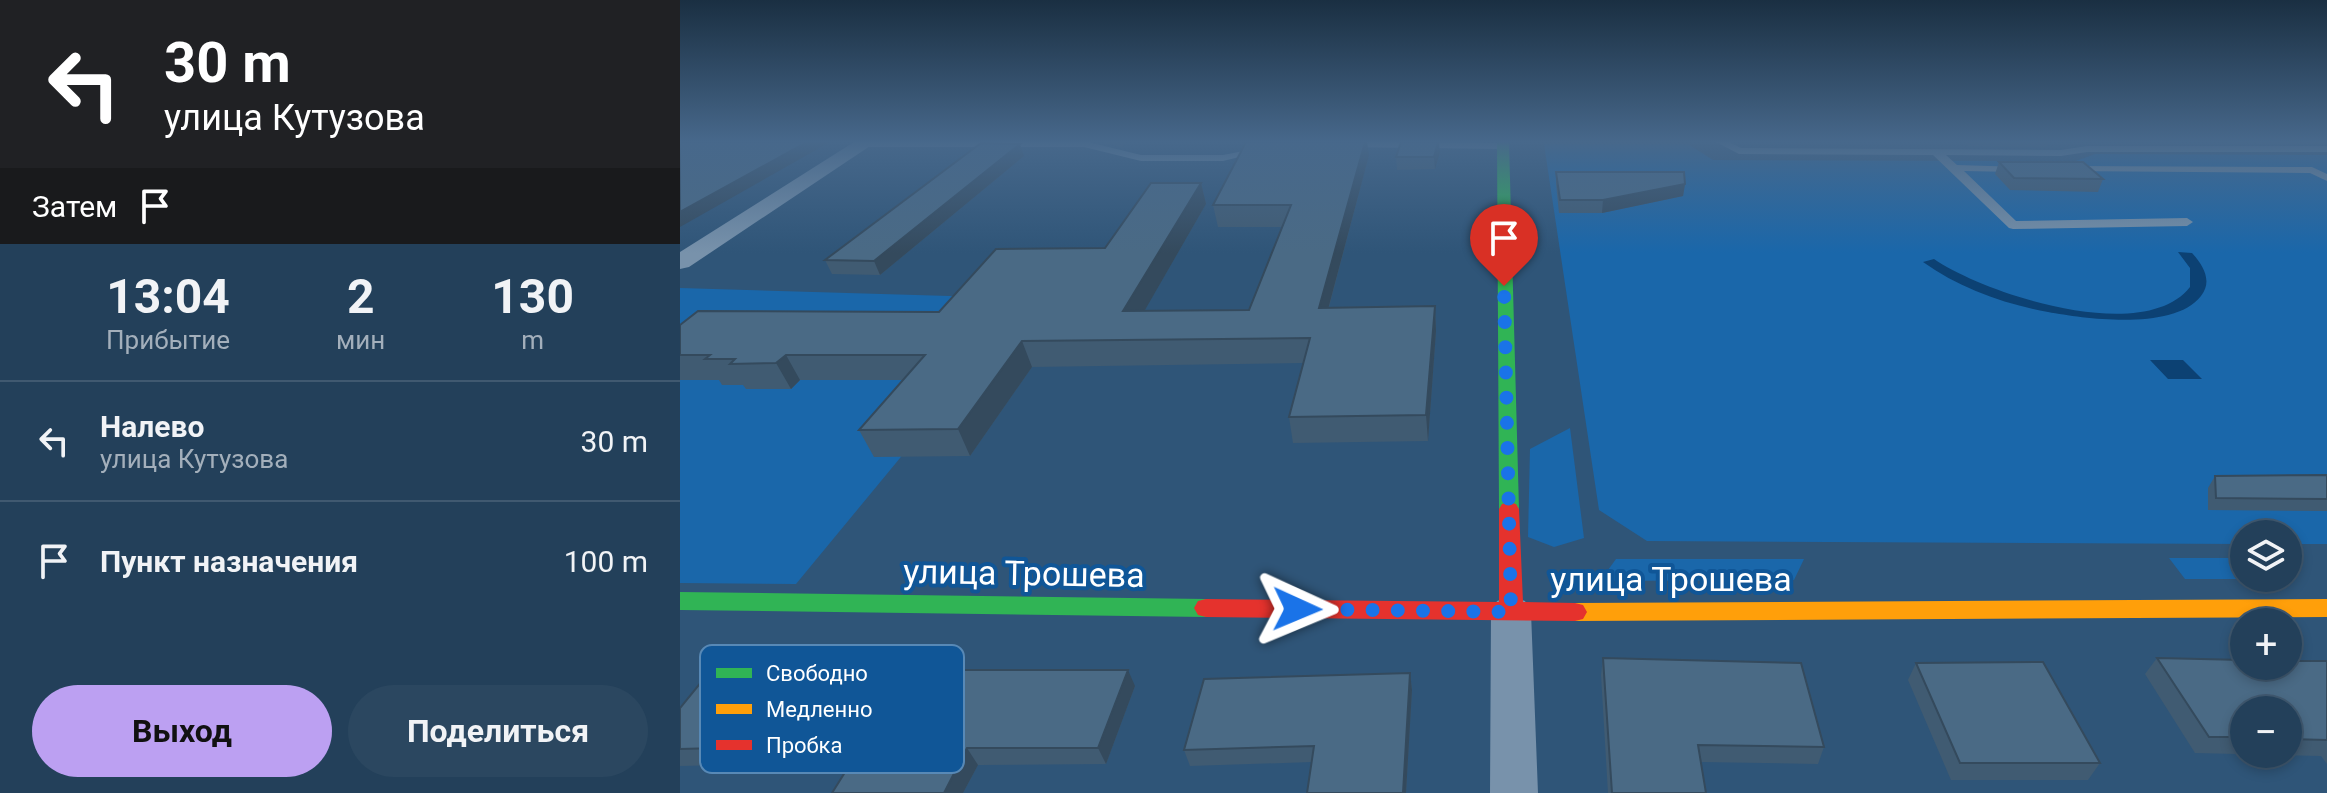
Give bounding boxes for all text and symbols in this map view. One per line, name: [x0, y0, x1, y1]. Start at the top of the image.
text: 30 m: [164, 30, 291, 96]
icon: left: [32, 32, 136, 136]
text: улица Кутузова: [164, 97, 425, 139]
icon: arrive: [133, 184, 177, 228]
text: Затем: [32, 189, 117, 224]
pin: [1470, 204, 1538, 286]
icon: arrive: [1482, 216, 1526, 260]
text: 13:04: [106, 268, 230, 325]
text: 2: [347, 268, 374, 325]
text: 130: [491, 268, 574, 325]
text: Прибытие: [106, 325, 230, 355]
text: мин: [336, 325, 385, 355]
text: m: [521, 325, 544, 355]
text: Налево: [100, 409, 204, 444]
icon: left: [32, 419, 76, 463]
text: 30 m: [581, 424, 648, 459]
text: улица Кутузова: [100, 444, 288, 474]
map controls: [2230, 520, 2302, 768]
button: layers: [2230, 520, 2302, 592]
icon: arrive: [32, 539, 76, 583]
text: Пункт назначения: [100, 544, 358, 579]
text: 100 m: [564, 544, 648, 579]
street label: улица Трошева: [903, 551, 1145, 595]
street label: улица Трошева: [1550, 559, 1792, 599]
position arrow: [1255, 567, 1339, 651]
button: +: [2230, 608, 2302, 680]
legend: [700, 645, 964, 773]
text: Свободно: [766, 661, 868, 686]
button: Выход: [32, 685, 332, 777]
button: Поделиться: [348, 685, 648, 777]
button: −: [2230, 696, 2302, 768]
text: Медленно: [766, 697, 872, 722]
text: Пробка: [766, 733, 842, 758]

